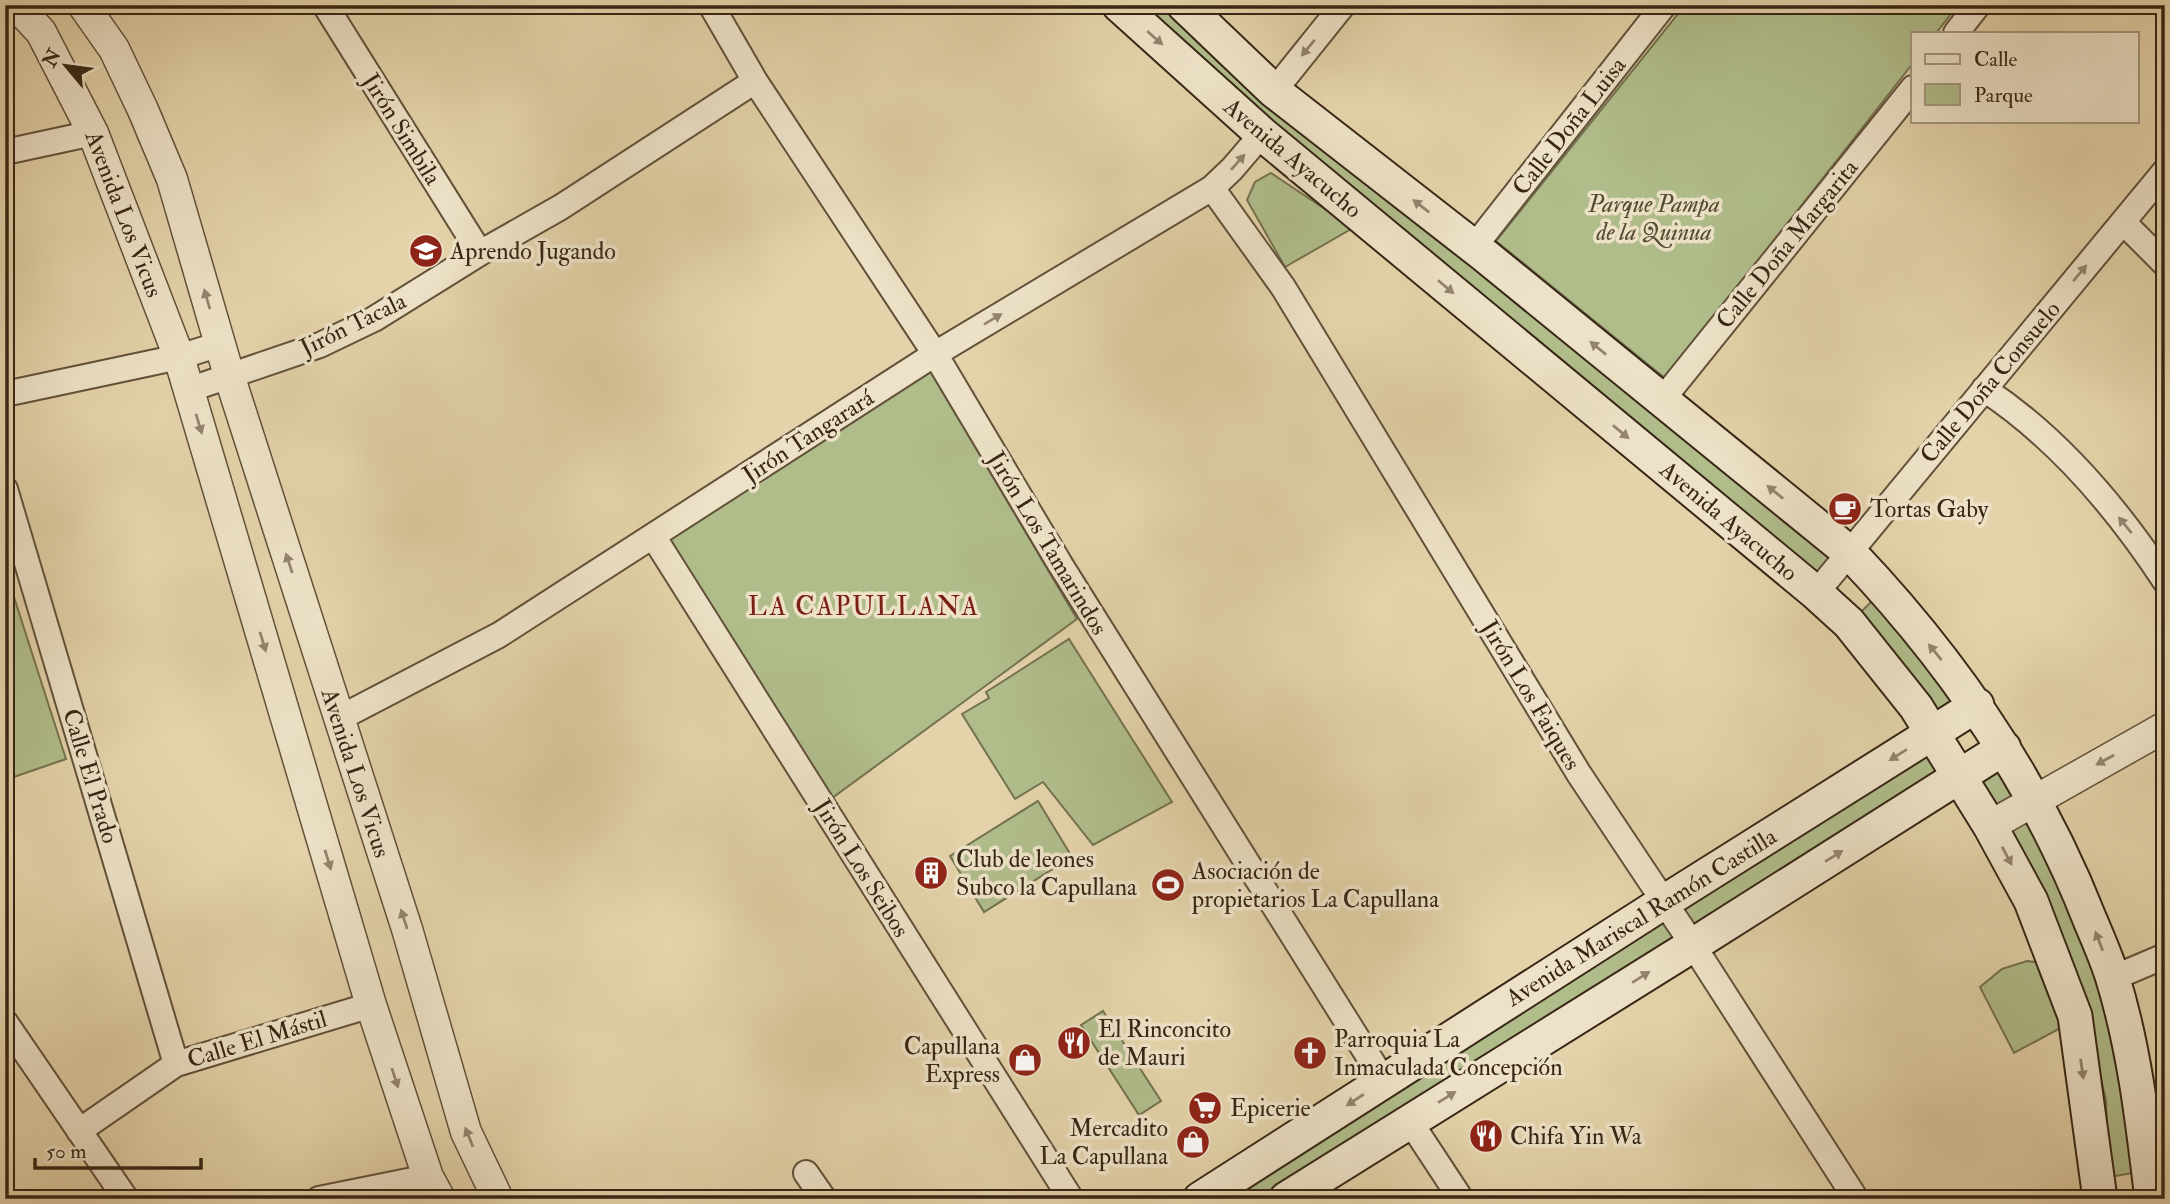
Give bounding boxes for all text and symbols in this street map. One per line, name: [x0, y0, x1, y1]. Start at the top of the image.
one-way arrow: [1146, 29, 1163, 45]
north arrow: [32, 32, 102, 102]
legend: [1911, 32, 2138, 122]
one-way arrow: [1301, 39, 1316, 57]
text: N: [37, 44, 67, 72]
text: Calle: [1974, 46, 2018, 73]
street label: Calle Doña Luisa: [1506, 50, 1634, 202]
street label: Jirón Simbila: [355, 67, 449, 192]
text: Parque: [1974, 82, 2033, 109]
street label: Avenida Ayacucho: [1216, 91, 1368, 225]
street label: Avenida Los Vicus: [77, 126, 170, 302]
street label: Calle Doña Margarita: [1709, 152, 1866, 335]
one-way arrow: [1230, 153, 1246, 171]
park label: Parque Pampa de la Quinua: [1587, 189, 1720, 248]
one-way arrow: [1412, 199, 1430, 213]
school or university icon: Aprendo Jugando: [407, 232, 445, 270]
place label: Aprendo Jugando: [449, 236, 616, 267]
one-way arrow: [2072, 265, 2087, 282]
one-way arrow: [1437, 279, 1455, 295]
street label: Jirón Tacala: [294, 285, 412, 364]
one-way arrow: [201, 287, 212, 309]
street label: Calle Doña Consuelo: [1913, 295, 2067, 470]
one-way arrow: [984, 313, 1003, 325]
one-way arrow: [1590, 341, 1607, 356]
street label: Jirón Tangarará: [736, 382, 881, 491]
one-way arrow: [194, 414, 204, 435]
one-way arrow: [1613, 424, 1630, 439]
street label: Jirón Los Tamarindos: [980, 445, 1115, 641]
street label: Avenida Ayacucho: [1652, 454, 1804, 588]
one-way arrow: [1766, 484, 1784, 499]
cafe icon: Tortas Gaby: [1826, 490, 1864, 528]
place label: Tortas Gaby: [1870, 494, 1989, 525]
one-way arrow: [2117, 517, 2132, 535]
one-way arrow: [284, 552, 294, 573]
district label: LA CAPULLANA: [748, 591, 980, 623]
street label: Jirón Los Faiques: [1473, 614, 1588, 776]
one-way arrow: [259, 632, 269, 653]
one-way arrow: [1928, 643, 1943, 660]
street label: Avenida Los Vicus: [313, 684, 397, 862]
street label: Calle El Prado: [55, 705, 126, 847]
one-way arrow: [1889, 748, 1908, 761]
one-way arrow: [2096, 754, 2115, 766]
street label: Jirón Los Seibos: [806, 792, 916, 943]
street label: Avenida Mariscal Ramón Castilla: [1499, 821, 1784, 1014]
place label: Club de leones Subco la Capullana: [956, 844, 1138, 903]
one-way arrow: [2001, 847, 2013, 866]
one-way arrow: [323, 850, 333, 871]
one-way arrow: [1824, 850, 1843, 863]
building icon: Club de leones Subco la Capullana: [912, 854, 950, 892]
place label: Asociación de propietarios La Capullana: [1191, 856, 1440, 915]
sports icon: Asociación de propietarios La Capullana: [1149, 866, 1187, 904]
one-way arrow: [398, 908, 409, 929]
one-way arrow: [2093, 930, 2104, 951]
one-way arrow: [1631, 971, 1650, 984]
street label: Calle El Mástil: [183, 1004, 331, 1075]
place label: El Rinconcito de Mauri: [1098, 1014, 1231, 1073]
restaurant icon: El Rinconcito de Mauri: [1055, 1024, 1093, 1062]
place label: Parroquia La Inmaculada Concepción: [1334, 1024, 1563, 1083]
place label: Capullana Express: [904, 1031, 1001, 1090]
church icon: Parroquia La Inmaculada Concepción: [1291, 1034, 1329, 1072]
shop icon: Capullana Express: [1006, 1041, 1044, 1079]
one-way arrow: [2077, 1058, 2088, 1080]
one-way arrow: [390, 1067, 401, 1088]
supermarket icon: Epicerie: [1186, 1089, 1224, 1127]
one-way arrow: [1438, 1090, 1457, 1103]
place label: Epicerie: [1230, 1093, 1311, 1124]
one-way arrow: [1345, 1093, 1364, 1106]
place label: Mercadito La Capullana: [1039, 1113, 1169, 1172]
restaurant icon: Chifa Yin Wa: [1467, 1117, 1505, 1155]
place label: Chifa Yin Wa: [1510, 1121, 1643, 1152]
shop icon: Mercadito La Capullana: [1174, 1123, 1212, 1161]
one-way arrow: [463, 1126, 474, 1147]
scale bar: [35, 1127, 201, 1171]
text: 50 m: [46, 1138, 87, 1165]

